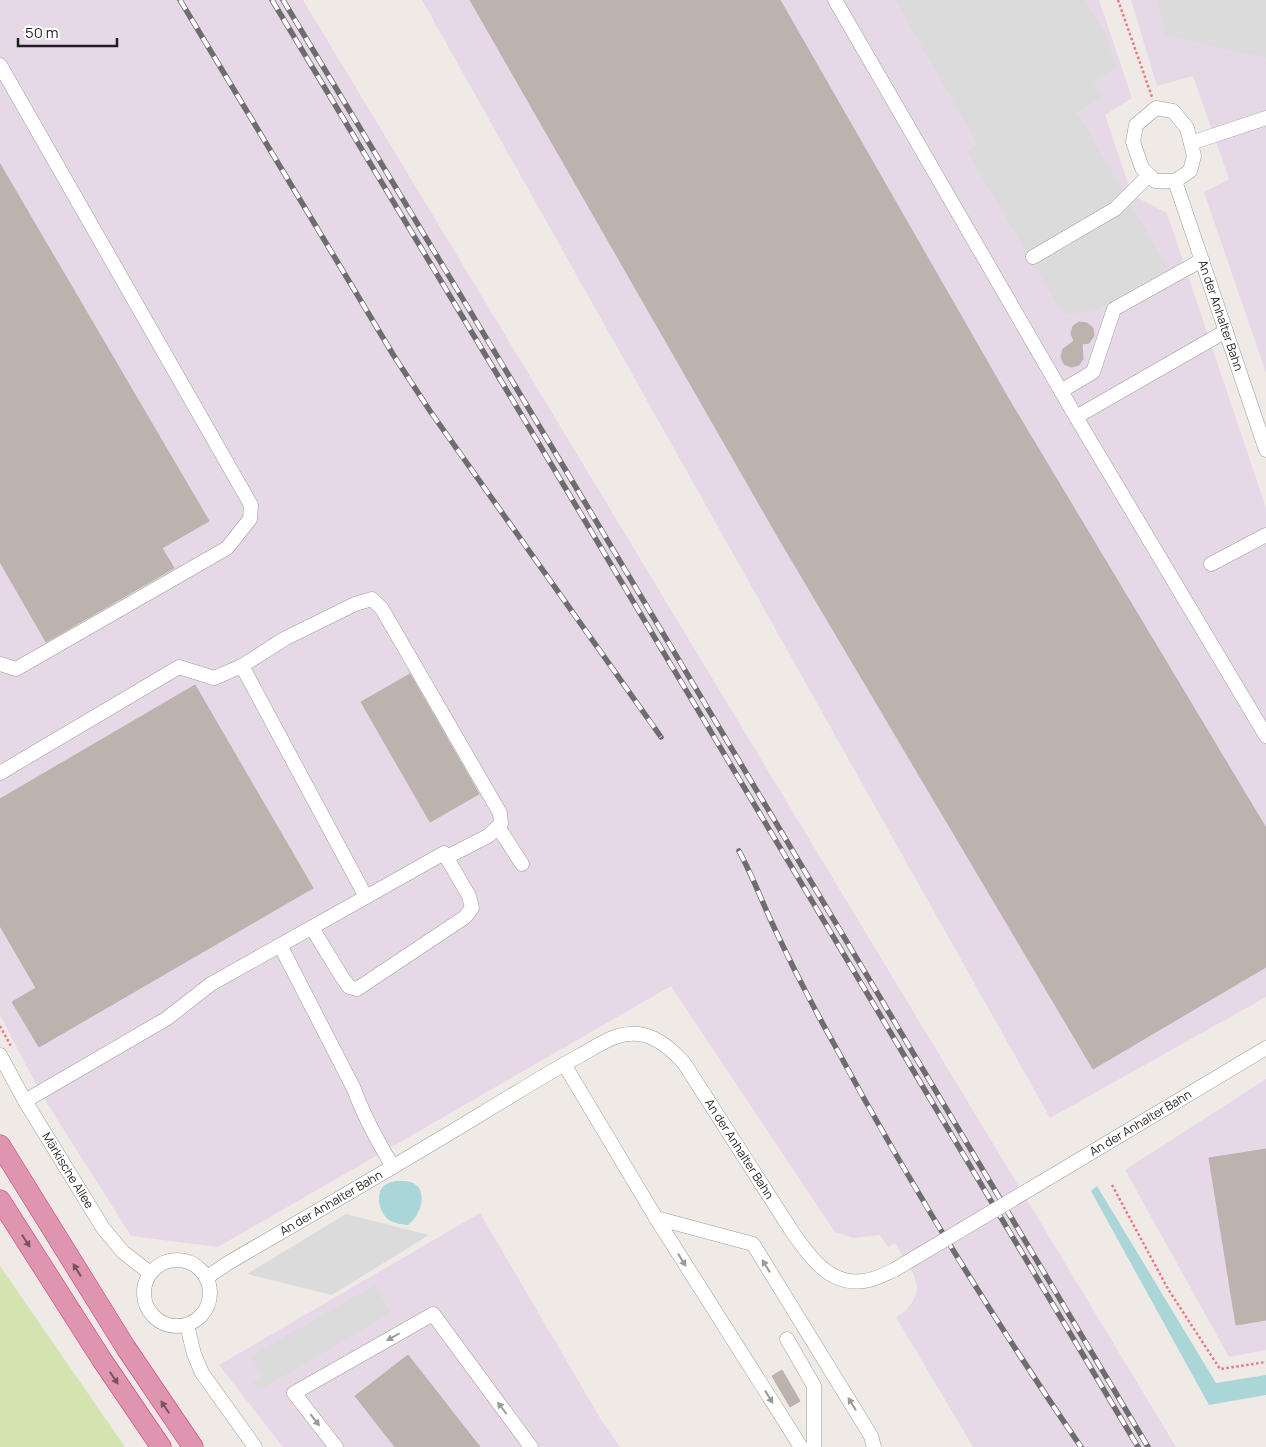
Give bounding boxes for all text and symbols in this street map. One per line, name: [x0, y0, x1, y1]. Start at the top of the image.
scale bar: [18, 15, 116, 47]
text: 50 m: [25, 22, 59, 43]
street label: An der Anhalter Bahn: [1194, 258, 1248, 373]
street label: An der Anhalter Bahn: [1086, 1086, 1194, 1160]
street label: An der Anhalter Bahn: [701, 1095, 778, 1202]
street label: Märkische Allee: [38, 1129, 98, 1212]
street label: An der Anhalter Bahn: [276, 1166, 385, 1239]
one-way arrow: [22, 1234, 31, 1248]
one-way arrow: [677, 1253, 686, 1266]
one-way arrow: [762, 1259, 771, 1272]
one-way arrow: [73, 1263, 82, 1277]
one-way arrow: [385, 1333, 400, 1341]
one-way arrow: [110, 1371, 119, 1384]
one-way arrow: [764, 1390, 774, 1403]
one-way arrow: [847, 1398, 856, 1411]
one-way arrow: [161, 1400, 170, 1413]
one-way arrow: [497, 1401, 507, 1415]
one-way arrow: [309, 1413, 320, 1426]

